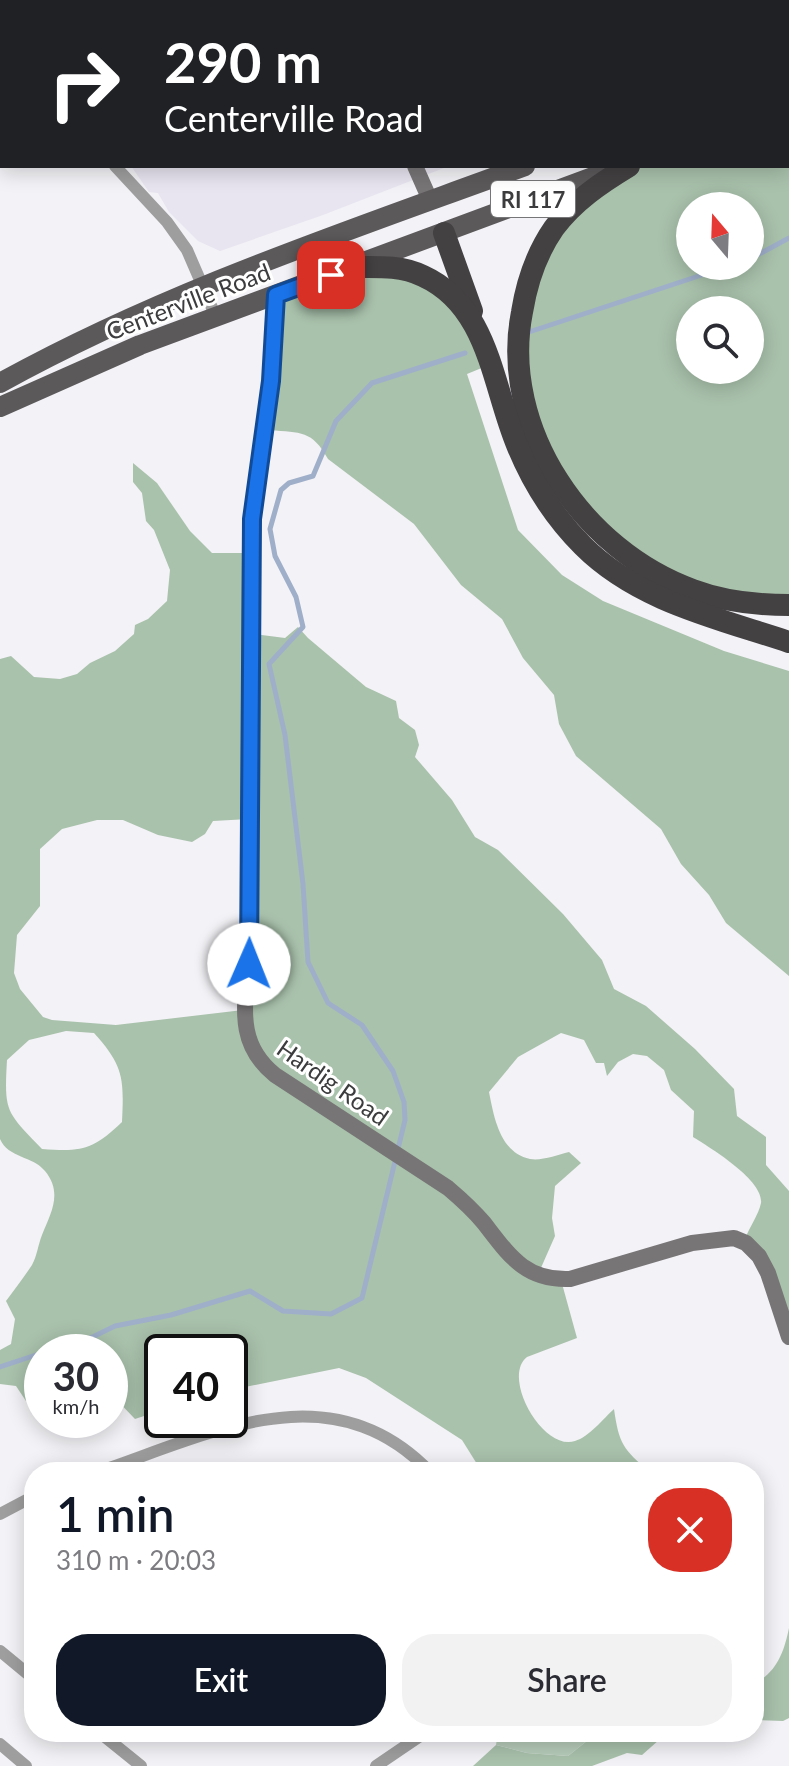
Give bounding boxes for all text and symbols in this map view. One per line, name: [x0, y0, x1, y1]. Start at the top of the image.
text: 290 m: [164, 28, 322, 95]
icon: right: [32, 32, 136, 136]
text: Centerville Road: [164, 96, 424, 140]
road number: RI 117: [491, 181, 575, 217]
north arrow: [676, 192, 764, 280]
map controls: [676, 192, 764, 384]
pin: [297, 241, 365, 309]
icon: arrive: [309, 253, 353, 297]
street label: Centerville Road: [102, 256, 274, 346]
button: search: [676, 296, 764, 384]
position arrow: [207, 922, 291, 1006]
street label: Hardig Road: [272, 1033, 394, 1131]
speed limit sign: 40: [144, 1334, 248, 1438]
text: 30: [53, 1352, 99, 1400]
text: km/h: [53, 1394, 99, 1418]
text: 1 min: [56, 1485, 174, 1542]
button: close: [648, 1488, 732, 1572]
text: 310 m · 20:03: [56, 1544, 216, 1576]
button: Exit: [56, 1634, 386, 1726]
button: Share: [402, 1634, 732, 1726]

